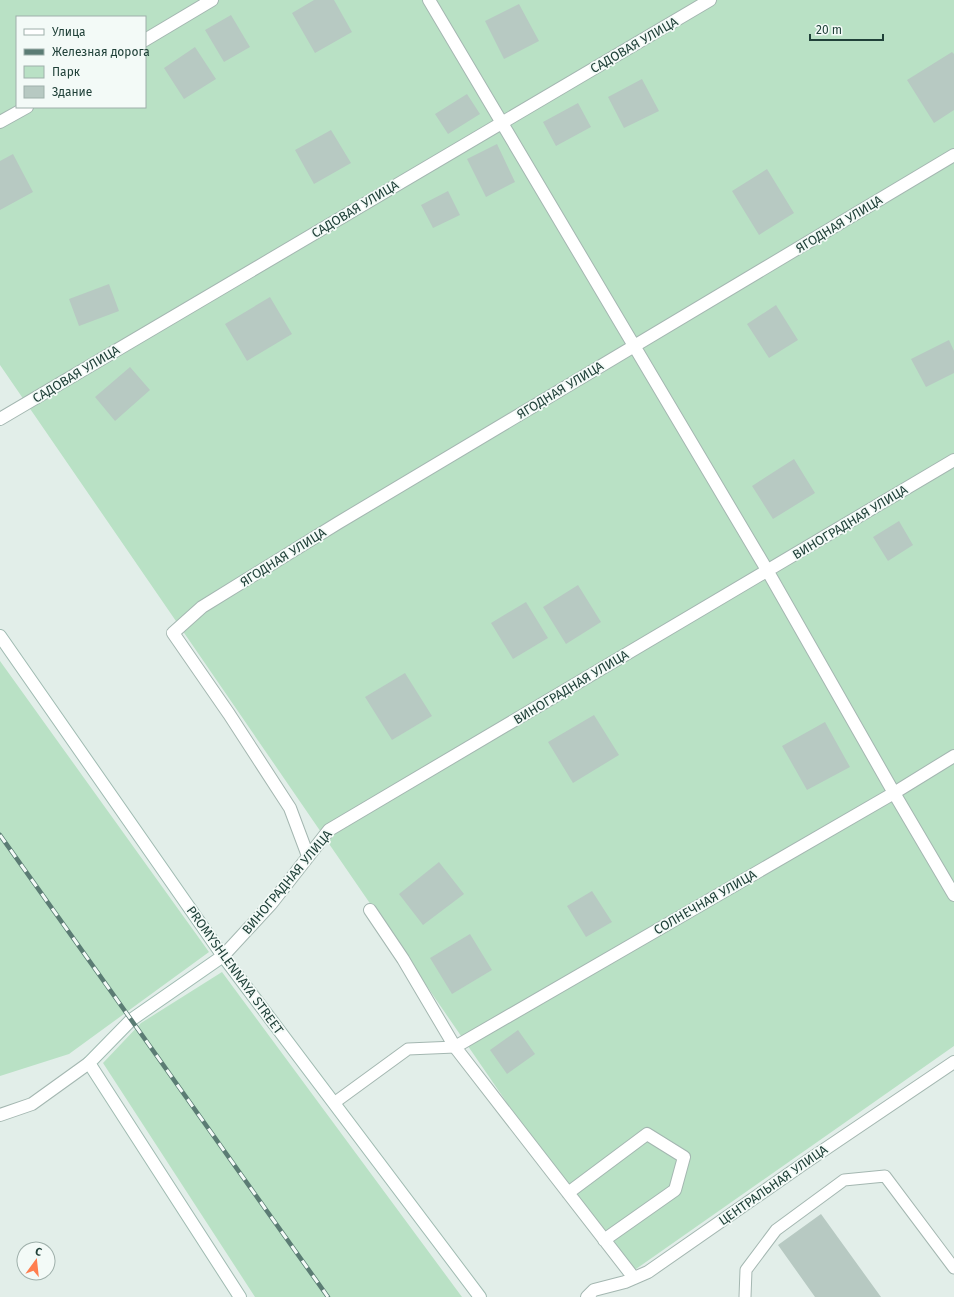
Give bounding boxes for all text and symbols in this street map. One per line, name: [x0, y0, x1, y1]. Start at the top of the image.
street label: САДОВАЯ УЛИЦА: [588, 14, 681, 76]
legend: [16, 16, 146, 108]
scale bar: [810, 16, 883, 42]
text: 20 m: [816, 23, 842, 37]
text: Улица: [52, 25, 86, 39]
text: Железная дорога: [52, 45, 150, 59]
text: Парк: [52, 65, 81, 79]
text: Здание: [52, 85, 92, 99]
street label: САДОВАЯ УЛИЦА: [309, 177, 402, 241]
street label: ЯГОДНАЯ УЛИЦА: [793, 192, 885, 256]
street label: САДОВАЯ УЛИЦА: [30, 342, 123, 406]
street label: ЯГОДНАЯ УЛИЦА: [514, 358, 606, 422]
street label: ВИНОГРАДНАЯ УЛИЦА: [790, 481, 911, 562]
street label: ЯГОДНАЯ УЛИЦА: [237, 524, 329, 589]
street label: ВИНОГРАДНАЯ УЛИЦА: [511, 646, 632, 727]
street label: ВИНОГРАДНАЯ УЛИЦА: [239, 826, 335, 937]
street label: СОЛНЕЧНАЯ УЛИЦА: [651, 866, 759, 937]
street label: PROMYSHLENNAYA STREET: [184, 903, 287, 1037]
street label: ЦЕНТРАЛЬНАЯ УЛИЦА: [716, 1141, 831, 1228]
north arrow: [16, 1241, 56, 1281]
text: С: [34, 1245, 44, 1259]

